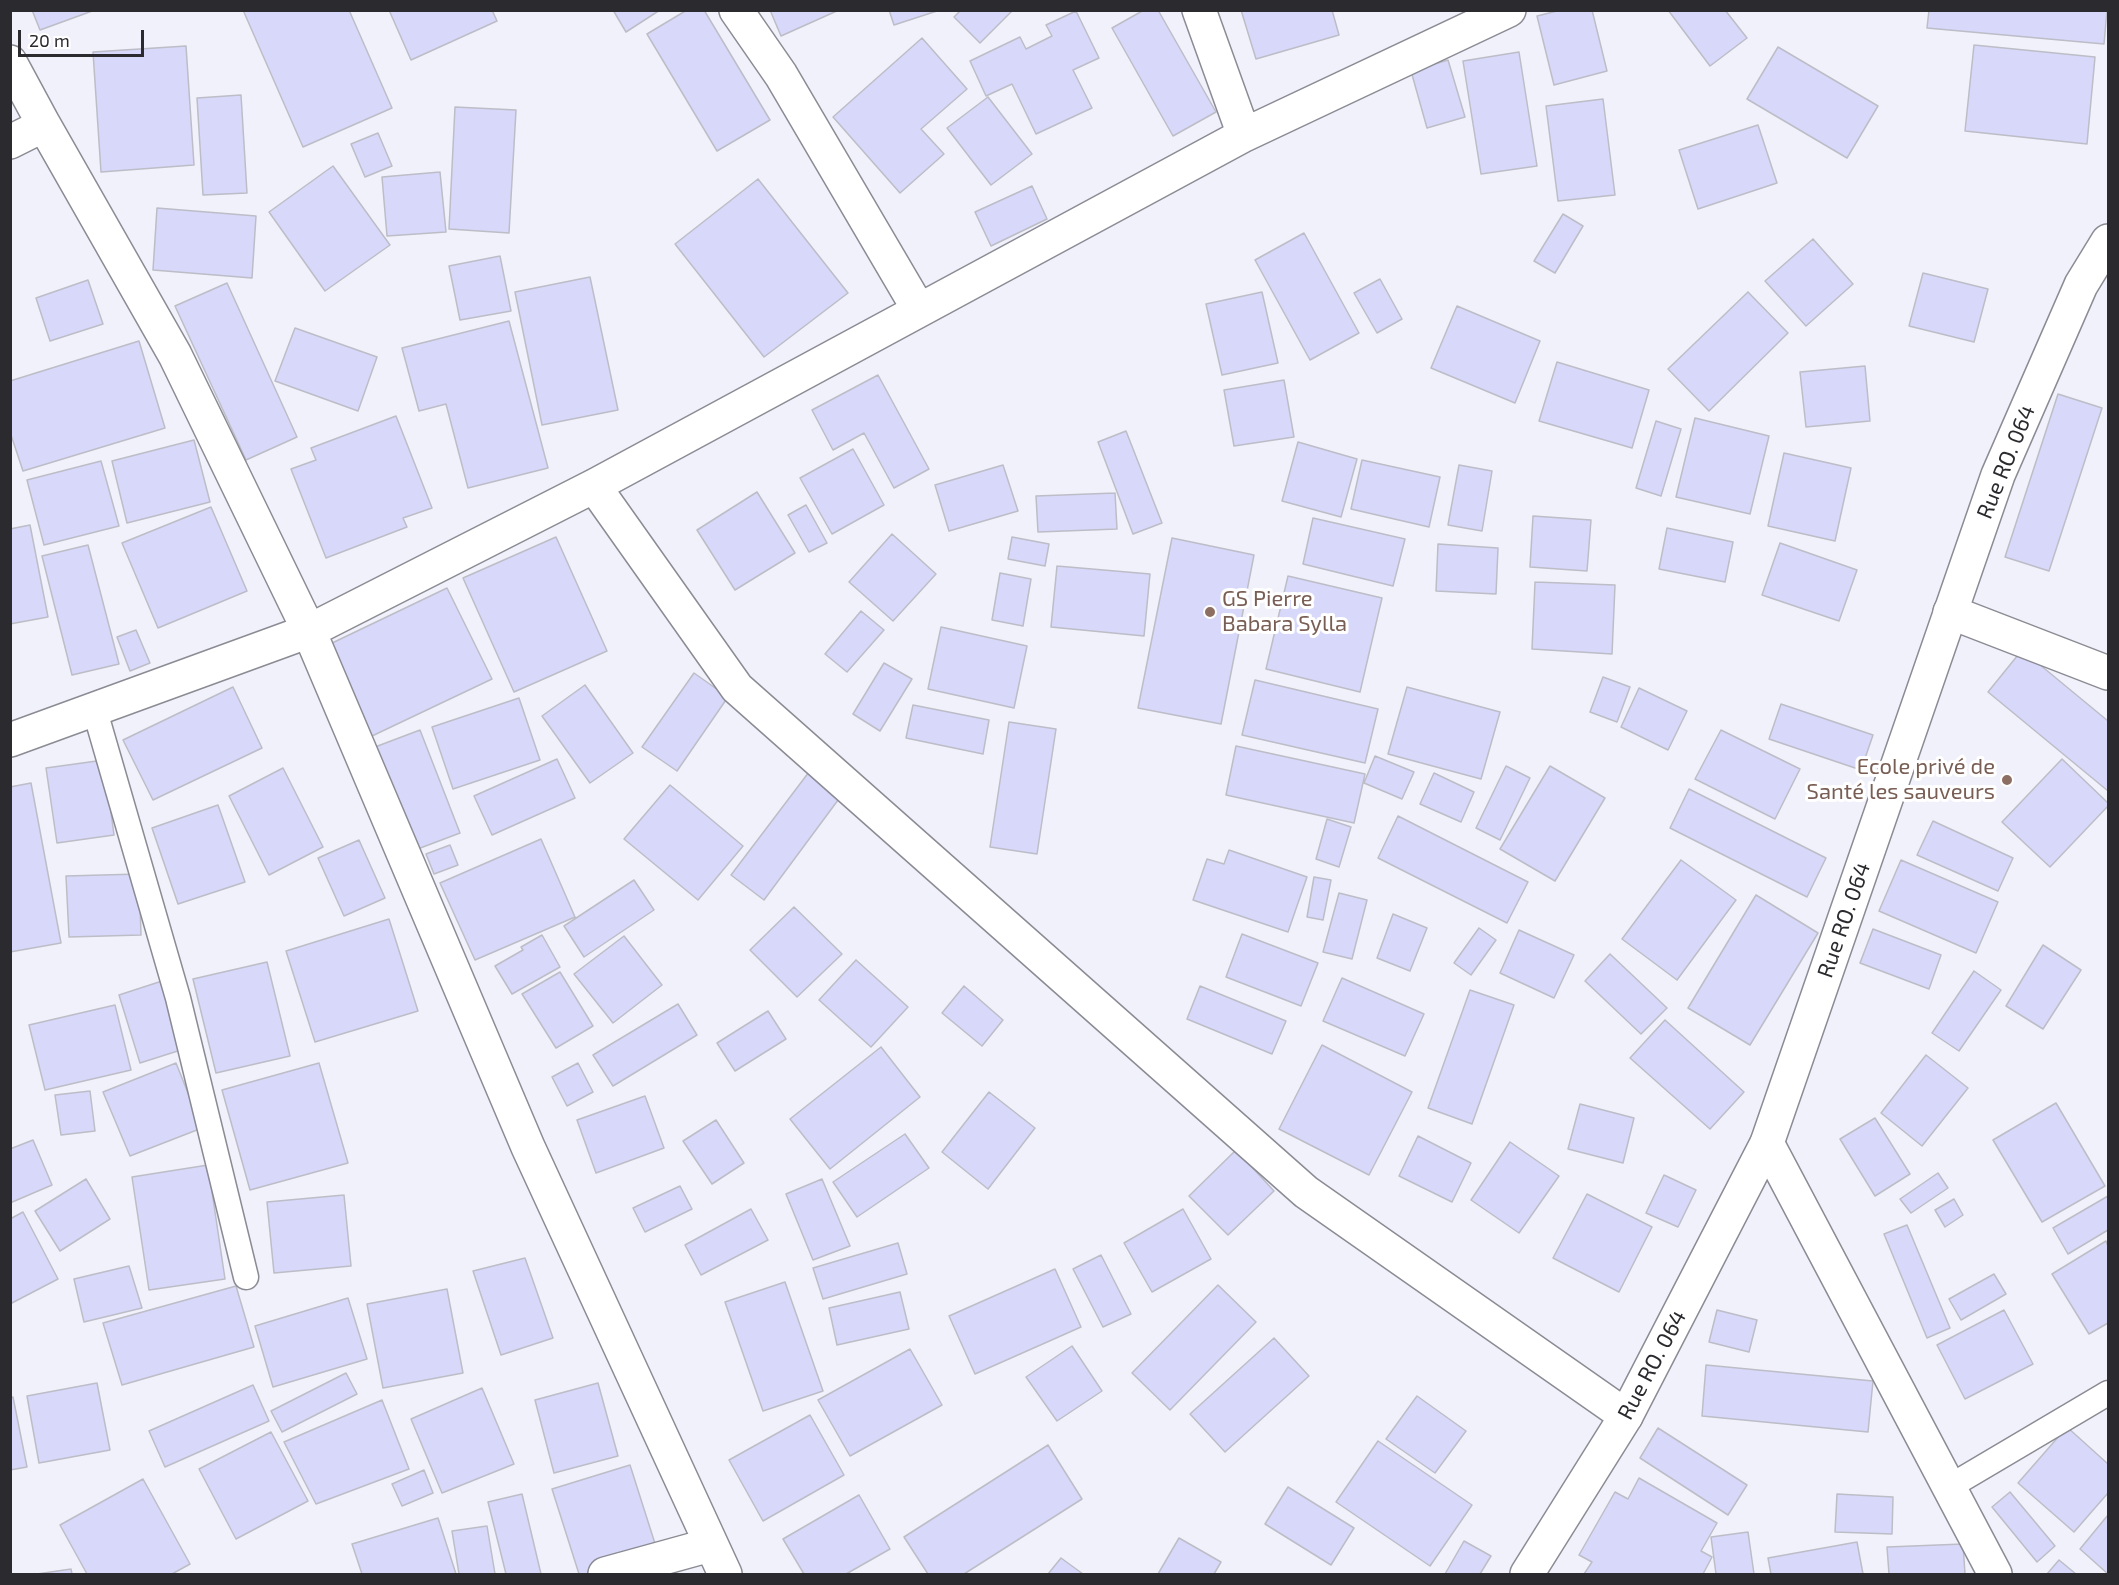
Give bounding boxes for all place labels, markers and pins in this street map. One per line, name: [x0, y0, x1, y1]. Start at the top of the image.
place label: GS Pierre Babara Sylla: [1222, 586, 1347, 638]
marker: GS Pierre Babara Sylla: [1203, 605, 1217, 619]
place label: Ecole privé de Santé les sauveurs: [1807, 754, 1995, 806]
marker: Ecole privé de Santé les sauveurs: [2000, 773, 2014, 787]

